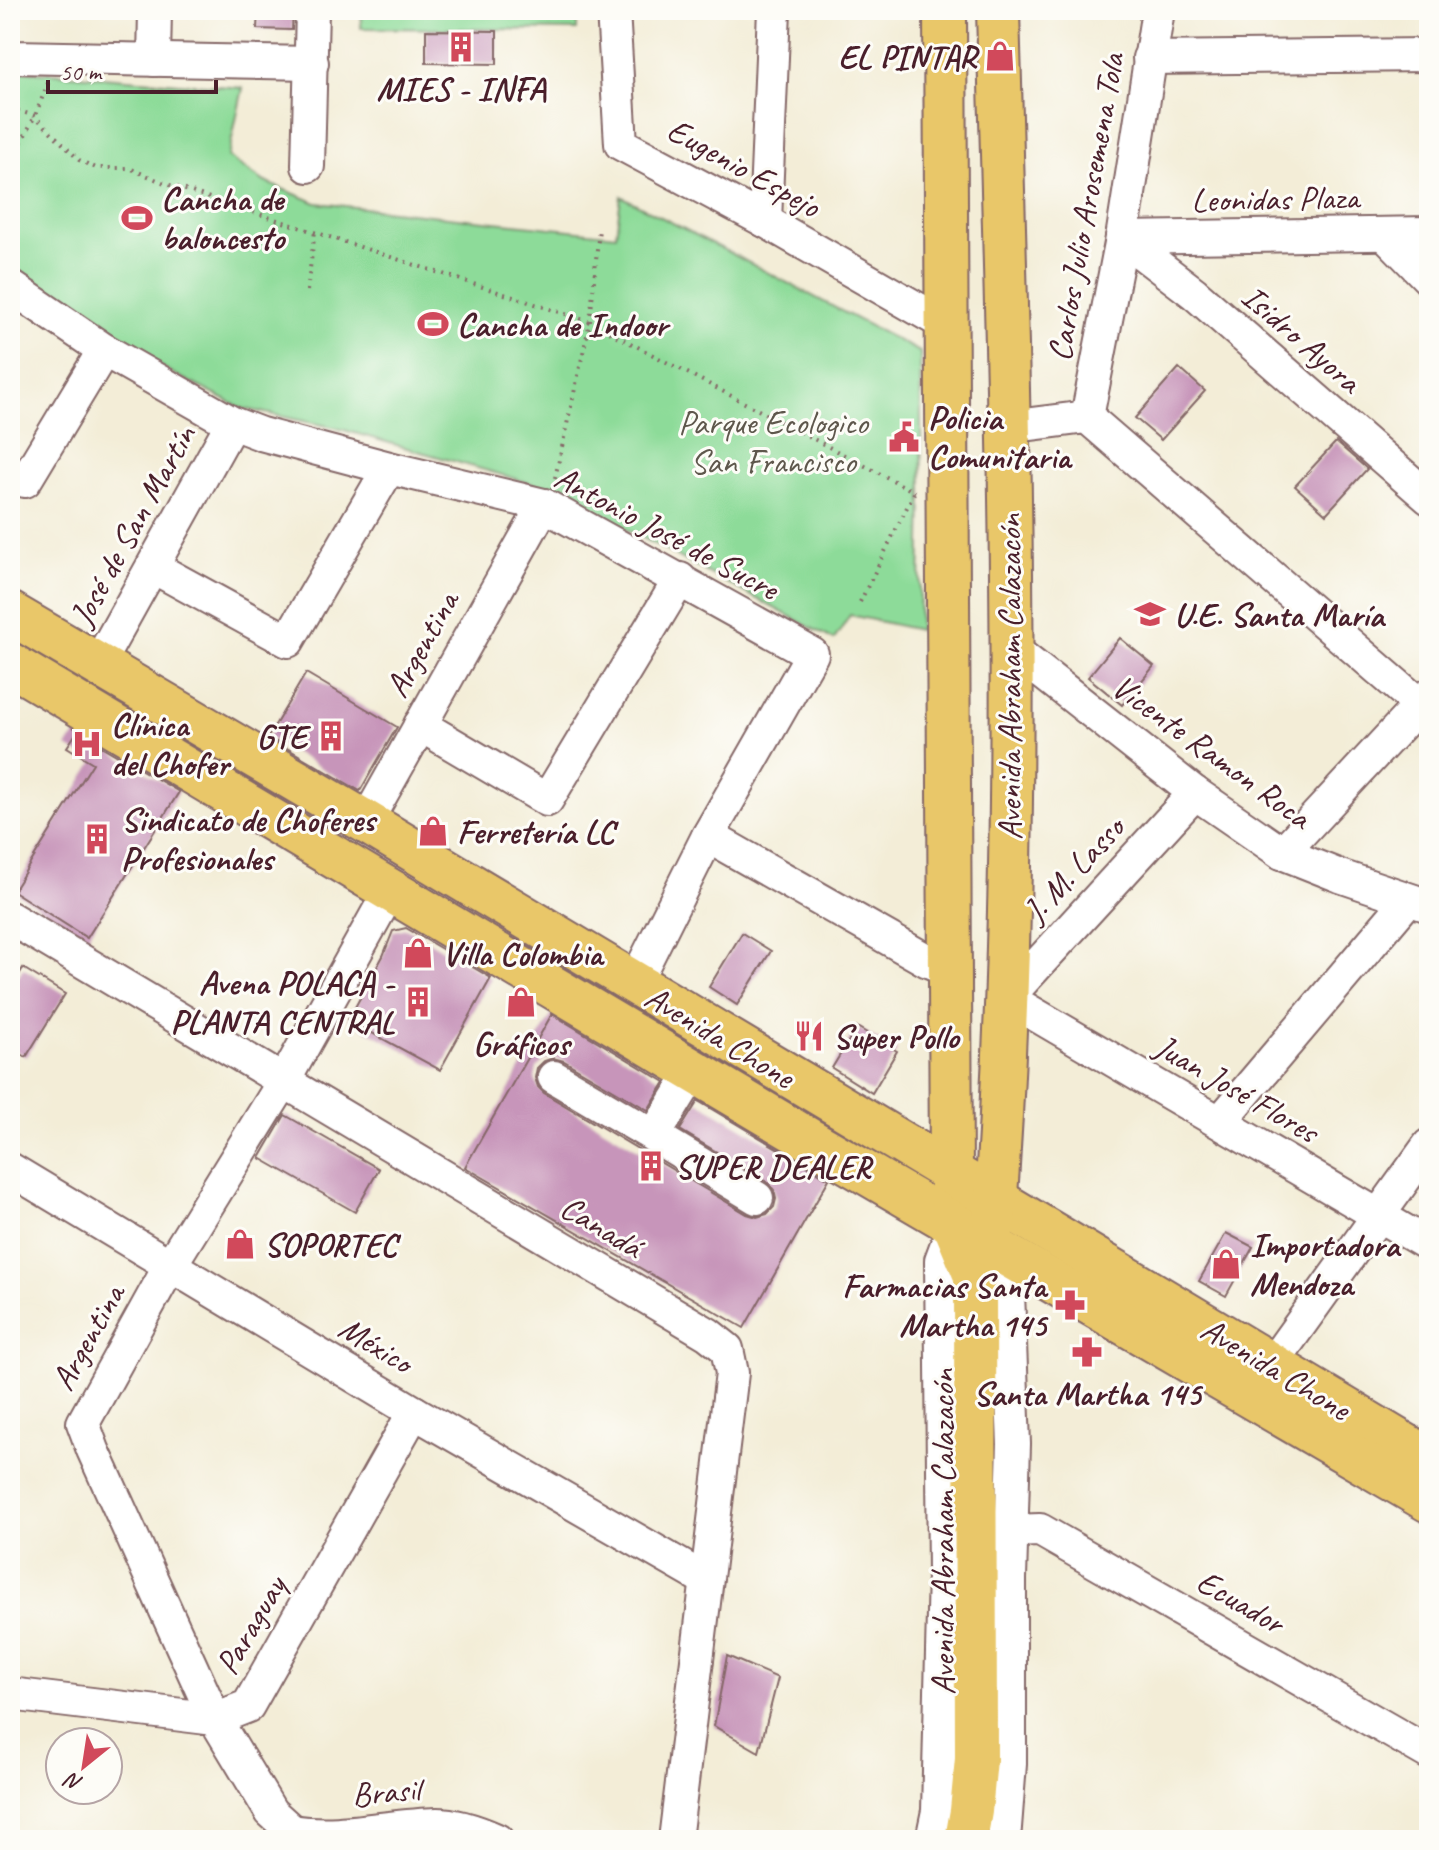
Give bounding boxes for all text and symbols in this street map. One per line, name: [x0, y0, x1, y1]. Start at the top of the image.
building icon: MIES - INFA: [444, 30, 478, 64]
place label: EL PINTAR: [838, 35, 980, 78]
shop icon: EL PINTAR: [983, 39, 1017, 73]
scale bar: [48, 44, 216, 94]
street label: Carlos Julio Arosemena Tola: [1037, 48, 1134, 364]
text: 50 m: [60, 57, 103, 87]
place label: MIES - INFA: [377, 67, 547, 110]
street label: Eugenio Espejo: [660, 108, 829, 228]
street label: Leonidas Plaza: [1191, 175, 1362, 221]
place label: Cancha de baloncesto: [161, 177, 287, 259]
sports icon: Cancha de baloncesto: [120, 201, 154, 235]
street label: Isidro Ayora: [1233, 275, 1372, 403]
place label: Cancha de Indoor: [457, 303, 671, 346]
sports icon: Cancha de Indoor: [416, 307, 450, 341]
place label: Policia Comunitaria: [928, 396, 1073, 478]
park label: Parque Ecologico San Francisco: [678, 401, 870, 483]
street label: José de San Martín: [59, 416, 206, 635]
public building icon: Policia Comunitaria: [887, 420, 921, 454]
street label: Antonio José de Sucre: [548, 455, 788, 610]
street label: Avenida Abraham Calazacón: [988, 512, 1031, 840]
street label: Argentina: [375, 581, 469, 705]
place label: U.E. Santa María: [1174, 593, 1387, 636]
school or university icon: U.E. Santa María: [1133, 597, 1167, 631]
street label: Vicente Ramon Roca: [1104, 665, 1321, 839]
place label: Clínica del Chofer: [111, 703, 232, 785]
place label: GTE: [256, 715, 312, 758]
building icon: GTE: [314, 719, 348, 753]
hospital icon: Clínica del Chofer: [70, 727, 104, 761]
place label: Sindicato de Choferes Profesionales: [121, 798, 378, 880]
street label: J. M. Lasso: [1012, 804, 1136, 933]
place label: Ferretería LC: [457, 810, 620, 853]
shop icon: Ferretería LC: [416, 814, 450, 848]
building icon: Sindicato de Choferes Profesionales: [80, 822, 114, 856]
place label: Villa Colombia: [442, 932, 605, 975]
shop icon: Villa Colombia: [401, 936, 435, 970]
place label: Avena POLACA - PLANTA CENTRAL: [170, 961, 396, 1043]
street label: Avenida Chone: [637, 975, 804, 1099]
building icon: Avena POLACA - PLANTA CENTRAL: [401, 985, 435, 1019]
shop icon: Gráficos: [504, 985, 538, 1019]
place label: Super Pollo: [833, 1015, 961, 1058]
restaurant icon: Super Pollo: [792, 1019, 826, 1053]
place label: Gráficos: [473, 1022, 572, 1065]
street label: Juan José Flores: [1146, 1023, 1329, 1154]
place label: SUPER DEALER: [675, 1145, 874, 1188]
building icon: SUPER DEALER: [634, 1149, 668, 1183]
street label: Canadá: [553, 1185, 653, 1269]
place label: SOPORTEC: [264, 1223, 402, 1266]
place label: Importadora Mendoza: [1250, 1223, 1402, 1305]
shop icon: SOPORTEC: [223, 1227, 257, 1261]
shop icon: Importadora Mendoza: [1209, 1247, 1243, 1281]
place label: Farmacias Santa Martha 145: [842, 1264, 1049, 1346]
street label: Argentina: [41, 1274, 135, 1398]
pharmacy icon: Farmacias Santa Martha 145: [1053, 1288, 1087, 1322]
street label: México: [331, 1306, 424, 1385]
street label: Avenida Chone: [1193, 1307, 1360, 1431]
pharmacy icon: Santa Martha 145: [1070, 1335, 1104, 1369]
street label: Avenida Abraham Calazacón: [921, 1367, 964, 1695]
place label: Santa Martha 145: [973, 1372, 1204, 1415]
street label: Ecuador: [1189, 1559, 1295, 1645]
street label: Paraguay: [205, 1566, 297, 1682]
north arrow: [44, 1726, 124, 1806]
text: N: [59, 1765, 87, 1798]
street label: Brasil: [350, 1767, 428, 1816]

